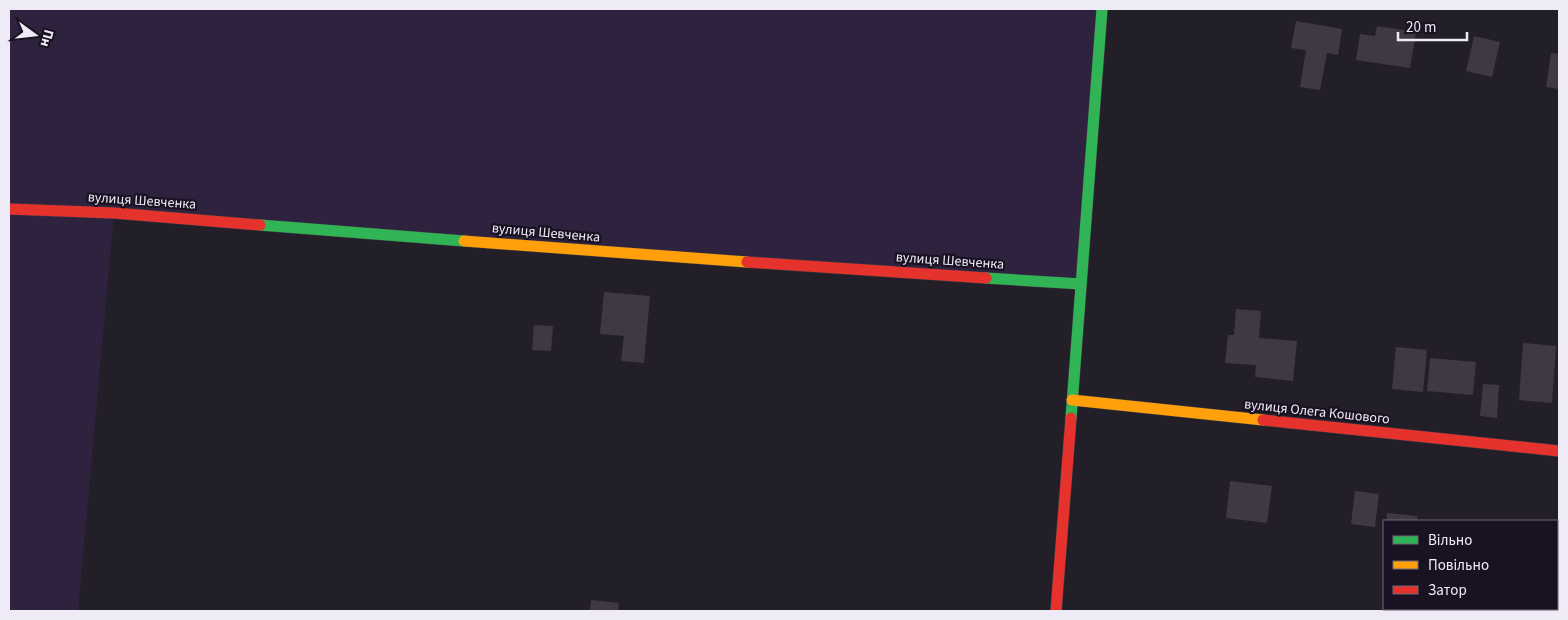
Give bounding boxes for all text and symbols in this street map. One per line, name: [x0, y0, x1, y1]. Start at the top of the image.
north arrow: [10, 10, 60, 60]
scale bar: [1398, 10, 1467, 42]
text: 20 m: [1406, 17, 1436, 38]
text: Пн: [35, 27, 59, 49]
street label: вулиця Шевченка: [87, 187, 197, 215]
street label: вулиця Шевченка: [491, 218, 601, 248]
street label: вулиця Шевченка: [895, 247, 1005, 275]
street label: вулиця Олега Кошового: [1243, 394, 1391, 430]
legend: [1383, 520, 1558, 610]
text: Вільно: [1428, 530, 1472, 551]
text: Повільно: [1428, 555, 1489, 576]
text: Затор: [1428, 580, 1467, 601]

